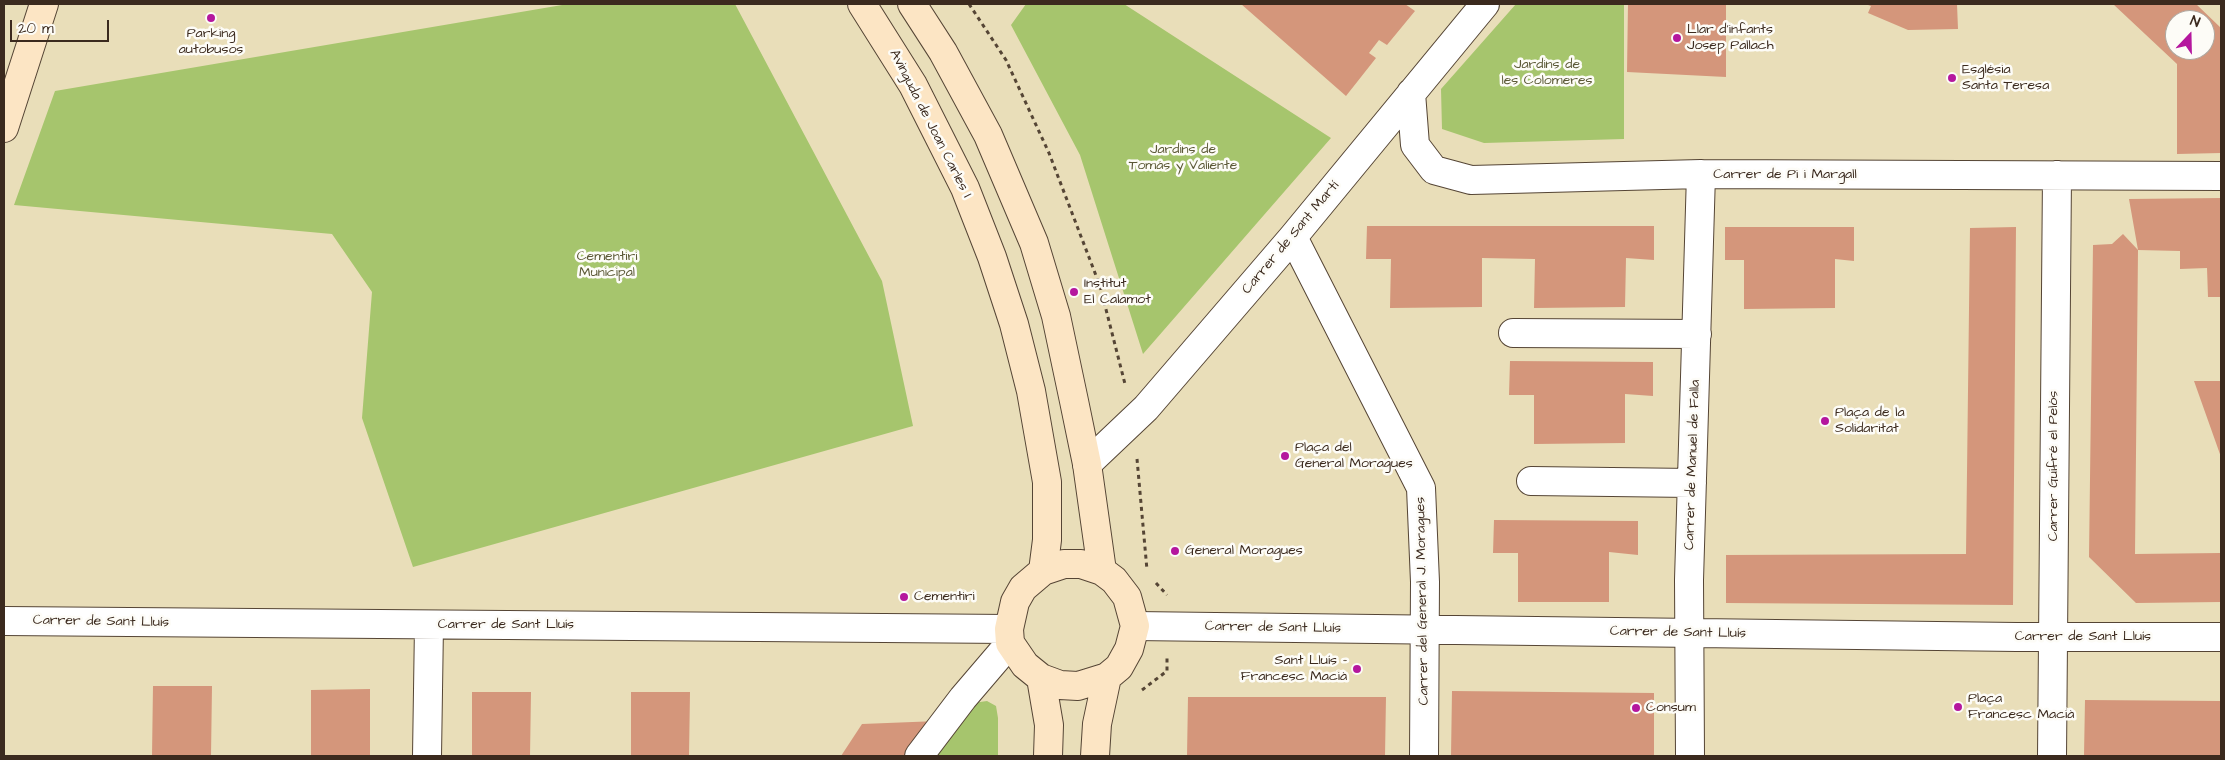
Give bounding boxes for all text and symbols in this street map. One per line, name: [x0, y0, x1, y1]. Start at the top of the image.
scale bar: [12, 10, 111, 42]
north arrow: [2165, 10, 2215, 60]
text: N: [2187, 11, 2203, 33]
marker: Parking autobusos: [205, 12, 217, 24]
text: 20 m: [18, 18, 54, 39]
place label: Llar d'infants Josep Pallach: [1687, 22, 1774, 54]
place label: Parking autobusos: [179, 26, 243, 58]
marker: Llar d'infants Josep Pallach: [1671, 32, 1683, 44]
street label: Avinguda de Joan Carles I: [885, 47, 975, 201]
park label: Jardins de les Colomeres: [1501, 57, 1593, 90]
place label: Església Santa Teresa: [1962, 62, 2049, 94]
marker: Església Santa Teresa: [1946, 72, 1958, 84]
park label: Jardins de Tomás y Valiente: [1129, 142, 1237, 174]
street label: Carrer de Pi i Margall: [1713, 167, 1857, 183]
street label: Carrer de Sant Martí: [1239, 178, 1343, 298]
park label: Cementiri Municipal: [577, 249, 637, 282]
place label: Institut El Calamot: [1084, 276, 1151, 308]
marker: Institut El Calamot: [1068, 286, 1080, 298]
street label: Carrer de Manuel de Falla: [1682, 379, 1704, 551]
street label: Carrer Guifré el Pelós: [2046, 391, 2062, 541]
place label: Plaça de la Solidaritat: [1835, 405, 1905, 438]
marker: Plaça de la Solidaritat: [1819, 415, 1831, 427]
place label: Plaça del General Moragues: [1295, 440, 1413, 472]
marker: Plaça del General Moragues: [1279, 450, 1291, 462]
street label: Carrer del General J. Moragues: [1413, 497, 1433, 705]
place label: General Moragues: [1185, 543, 1303, 559]
marker: General Moragues: [1169, 545, 1181, 557]
place label: Cementiri: [914, 589, 975, 605]
marker: Cementiri: [898, 591, 910, 603]
street label: Carrer de Sant Lluís: [33, 612, 169, 632]
street label: Carrer de Sant Lluís: [438, 617, 574, 633]
street label: Carrer de Sant Lluís: [1205, 618, 1341, 638]
street label: Carrer de Sant Lluís: [1610, 623, 1746, 643]
street label: Carrer de Sant Lluís: [2015, 629, 2151, 645]
place label: Sant Lluís - Francesc Macià: [1241, 653, 1347, 686]
marker: Sant Lluís - Francesc Macià: [1351, 663, 1363, 675]
place label: Plaça Francesc Macià: [1968, 691, 2074, 724]
place label: Consum: [1646, 700, 1696, 716]
marker: Plaça Francesc Macià: [1952, 701, 1964, 713]
marker: Consum: [1630, 702, 1642, 714]

